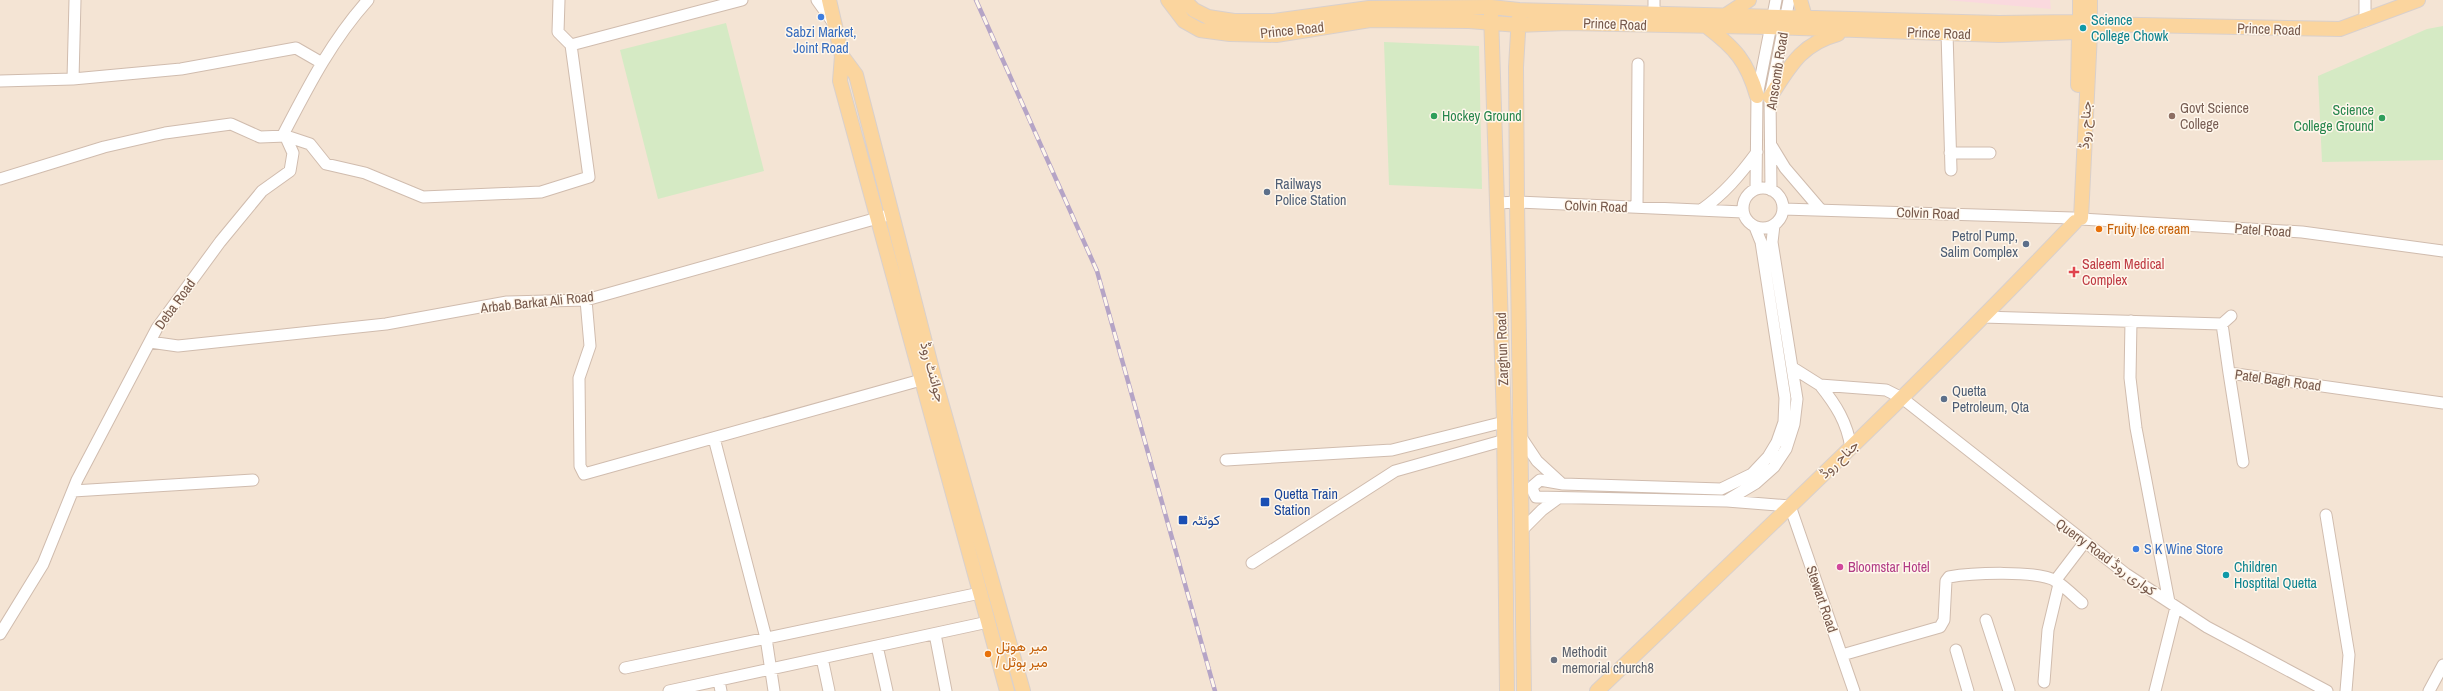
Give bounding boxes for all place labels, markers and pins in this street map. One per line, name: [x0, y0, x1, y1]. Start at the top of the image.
place label: Science College Chowk: [2091, 11, 2168, 45]
marker: Sabzi Market, Joint Road: [816, 12, 826, 22]
place label: Sabzi Market, Joint Road: [786, 23, 856, 57]
marker: Science College Chowk: [2078, 23, 2088, 33]
place label: Govt Science College: [2180, 99, 2249, 133]
place label: Science College Ground: [2294, 101, 2374, 135]
place label: Hockey Ground: [1442, 107, 1522, 125]
marker: Hockey Ground: [1429, 111, 1439, 121]
marker: Govt Science College: [2167, 111, 2177, 121]
marker: Science College Ground: [2377, 113, 2387, 123]
place label: Railways Police Station: [1275, 175, 1346, 209]
marker: Railways Police Station: [1262, 187, 1272, 197]
place label: Fruity Ice cream: [2107, 220, 2190, 238]
marker: Fruity Ice cream: [2094, 224, 2104, 234]
place label: Petrol Pump, Salim Complex: [1940, 227, 2018, 261]
marker: Petrol Pump, Salim Complex: [2021, 239, 2031, 249]
place label: Saleem Medical Complex: [2082, 255, 2164, 289]
marker: Saleem Medical Complex: [2069, 267, 2079, 277]
place label: Quetta Petroleum, Qta: [1952, 382, 2030, 416]
marker: Quetta Petroleum, Qta: [1939, 394, 1949, 404]
place label: Quetta Train Station: [1274, 485, 1338, 519]
marker: Quetta Train Station: [1259, 496, 1271, 508]
place label: کوئٹہ: [1192, 511, 1220, 529]
marker: کوئٹہ: [1177, 514, 1189, 526]
place label: S K Wine Store: [2144, 540, 2223, 558]
marker: S K Wine Store: [2131, 544, 2141, 554]
place label: Bloomstar Hotel: [1848, 558, 1930, 576]
place label: Children Hosptital Quetta: [2234, 558, 2318, 592]
marker: Bloomstar Hotel: [1835, 562, 1845, 572]
marker: Children Hosptital Quetta: [2221, 570, 2231, 580]
place label: میر هوټل / میر ہوٹل: [996, 637, 1048, 672]
place label: Methodit memorial church8: [1562, 643, 1654, 677]
marker: میر هوټل / میر ہوٹل: [983, 649, 993, 659]
marker: Methodit memorial church8: [1549, 655, 1559, 665]

